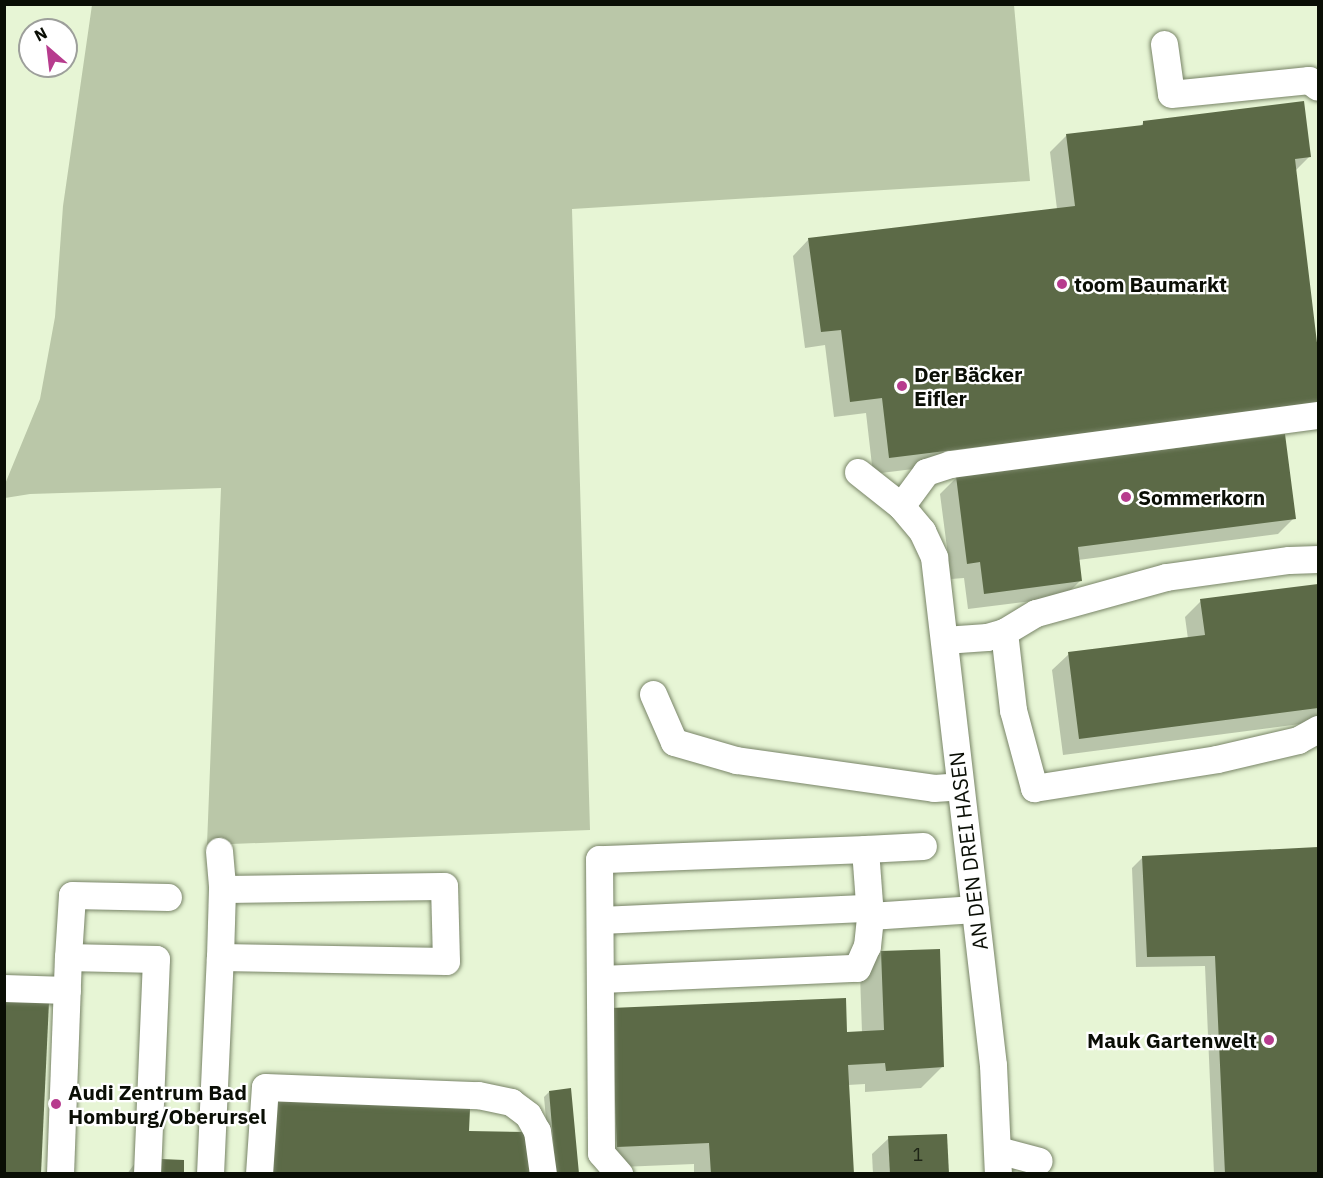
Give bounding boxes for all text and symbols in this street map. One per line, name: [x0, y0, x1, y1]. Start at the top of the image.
north arrow: [18, 18, 78, 78]
text: N: [31, 22, 50, 45]
place label: toom Baumarkt: [1074, 271, 1227, 297]
marker: toom Baumarkt: [1055, 277, 1069, 291]
place label: Der Bäcker Eifler: [914, 361, 1023, 411]
marker: Der Bäcker Eifler: [895, 379, 909, 393]
place label: Sommerkorn: [1138, 484, 1265, 510]
marker: Sommerkorn: [1119, 490, 1133, 504]
street label: AN DEN DREI HASEN: [943, 750, 993, 952]
place label: Mauk Gartenwelt: [1087, 1027, 1257, 1053]
marker: Mauk Gartenwelt: [1262, 1033, 1276, 1047]
place label: Audi Zentrum Bad Homburg/Oberursel: [68, 1079, 266, 1129]
marker: Audi Zentrum Bad Homburg/Oberursel: [49, 1097, 63, 1111]
house number: 1: [913, 1144, 923, 1166]

